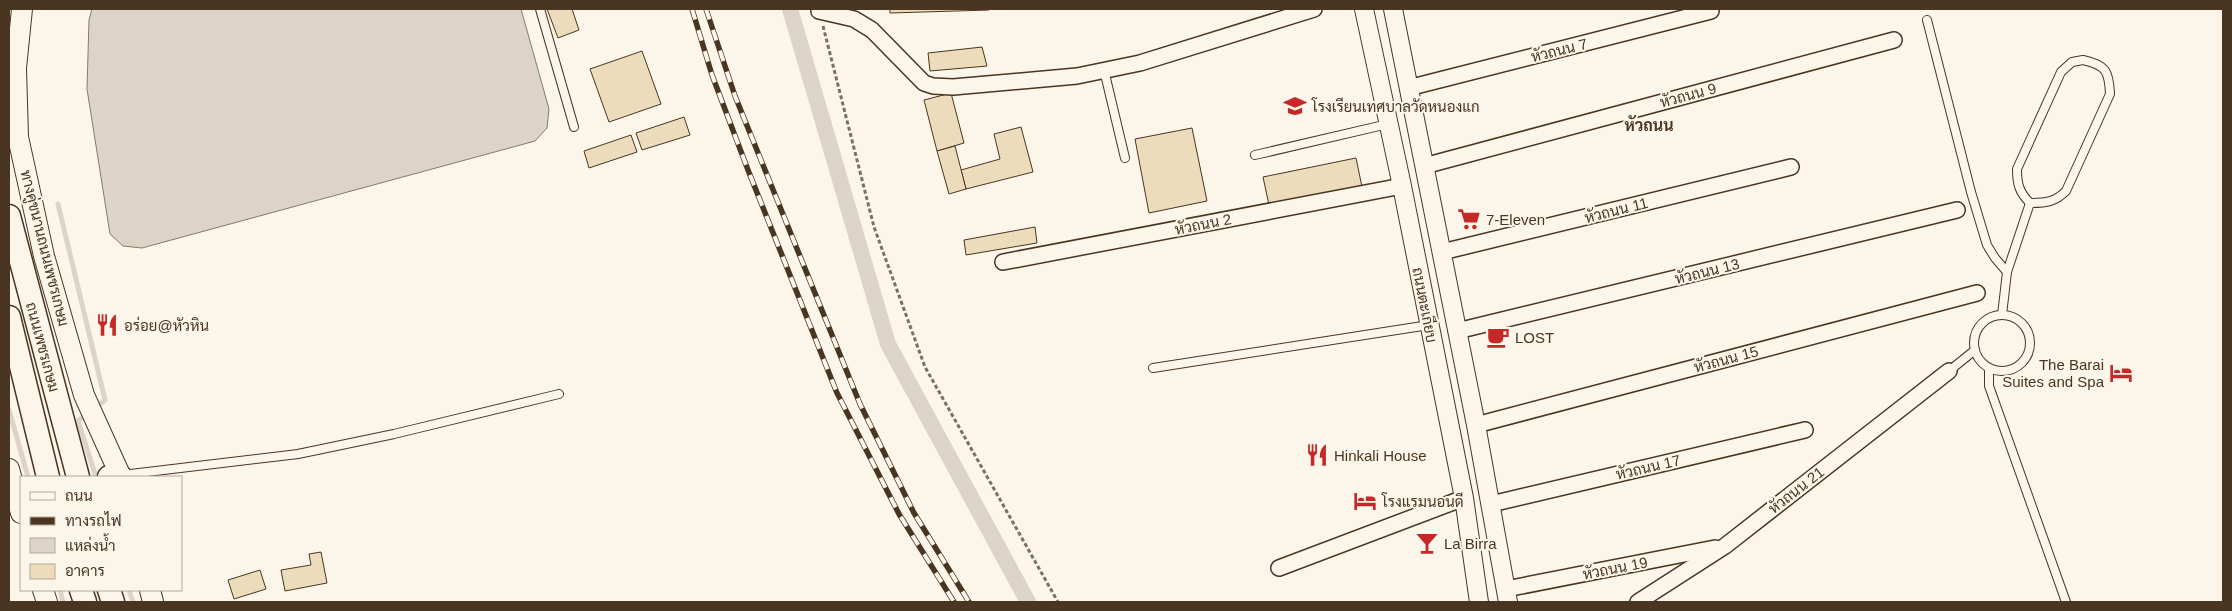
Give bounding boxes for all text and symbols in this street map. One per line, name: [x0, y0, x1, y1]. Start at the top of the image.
street label: หัวถนน 7: [1529, 35, 1589, 65]
street label: หัวถนน 9: [1658, 79, 1718, 111]
school or university icon: โรงเรียนเทศบาลวัดหนองแก: [1282, 93, 1308, 119]
place label: โรงเรียนเทศบาลวัดหนองแก: [1311, 97, 1480, 115]
district label: หัวถนน: [1624, 115, 1674, 134]
street label: ทางคู่ขนานถนนเพชรเกษม: [15, 168, 74, 328]
street label: หัวถนน 11: [1583, 194, 1649, 226]
supermarket icon: 7-Eleven: [1456, 206, 1482, 232]
street label: หัวถนน 2: [1173, 210, 1233, 238]
place label: 7-Eleven: [1486, 211, 1545, 228]
street label: หัวถนน 13: [1673, 255, 1741, 287]
street label: ถนนตะเกียบ: [1409, 266, 1442, 344]
street label: ถนนเพชรเกษม: [23, 300, 63, 394]
restaurant icon: อร่อย@หัวหิน: [94, 312, 120, 338]
place label: อร่อย@หัวหิน: [124, 316, 209, 334]
cafe icon: LOST: [1485, 324, 1511, 350]
place label: LOST: [1515, 329, 1554, 346]
street label: หัวถนน 15: [1692, 342, 1760, 376]
place label: The Barai Suites and Spa: [2002, 356, 2105, 390]
hotel icon: The Barai Suites and Spa: [2108, 360, 2134, 386]
restaurant icon: Hinkali House: [1304, 442, 1330, 468]
place label: Hinkali House: [1334, 447, 1427, 464]
street label: หัวถนน 17: [1614, 451, 1682, 483]
street label: หัวถนน 21: [1765, 463, 1827, 517]
legend: [20, 476, 182, 591]
text: ถนน: [65, 487, 93, 504]
hotel icon: โรงแรมนอนดี: [1352, 488, 1378, 514]
place label: โรงแรมนอนดี: [1381, 492, 1464, 510]
text: ทางรถไฟ: [65, 511, 122, 529]
bar icon: La Birra: [1414, 530, 1440, 556]
text: แหล่งน้ำ: [65, 533, 116, 554]
place label: La Birra: [1444, 535, 1497, 552]
street label: หัวถนน 19: [1581, 553, 1649, 583]
text: อาคาร: [65, 562, 105, 579]

